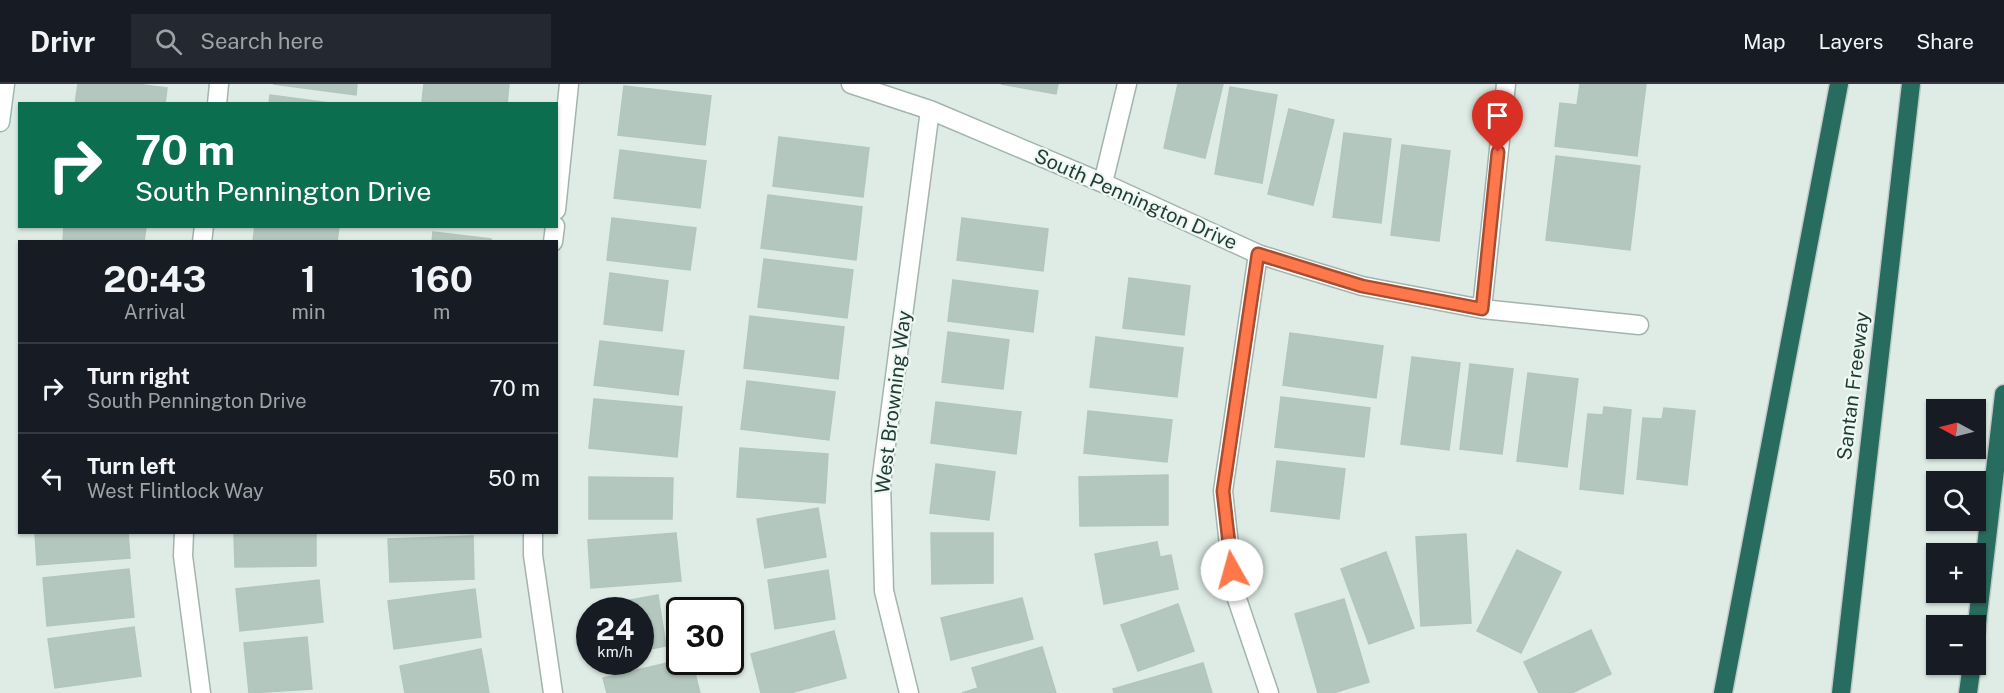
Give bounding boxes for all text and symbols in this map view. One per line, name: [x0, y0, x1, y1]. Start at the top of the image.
search box: [131, 14, 551, 68]
text: Drivr: [30, 25, 95, 58]
icon: search: [152, 25, 185, 58]
text: Search here: [200, 28, 324, 54]
text: Map: [1743, 29, 1786, 54]
text: Layers: [1819, 29, 1883, 54]
text: Share: [1916, 29, 1974, 54]
pin: [1472, 90, 1523, 152]
icon: arrive: [1481, 99, 1514, 132]
text: 70 m: [135, 125, 235, 174]
icon: right: [36, 126, 114, 204]
street label: South Pennington Drive: [1031, 143, 1241, 255]
text: South Pennington Drive: [135, 175, 432, 207]
text: 20:43: [103, 258, 206, 300]
text: 1: [301, 258, 316, 300]
text: 160: [411, 258, 473, 300]
text: Arrival: [124, 300, 186, 324]
text: min: [292, 300, 325, 324]
text: m: [433, 300, 450, 324]
street label: West Browning Way: [870, 309, 916, 495]
street label: Santan Freeway: [1832, 310, 1874, 462]
text: Turn right: [87, 363, 190, 389]
icon: right: [36, 372, 69, 405]
text: 70 m: [489, 375, 540, 401]
text: South Pennington Drive: [87, 389, 307, 413]
north arrow: [1926, 399, 1986, 459]
map controls: [1926, 399, 1986, 675]
text: Turn left: [87, 453, 176, 479]
icon: left: [36, 462, 69, 495]
text: 50 m: [488, 465, 540, 491]
button: search: [1926, 471, 1986, 531]
text: West Flintlock Way: [87, 479, 264, 503]
position arrow: [1200, 538, 1264, 602]
button: +: [1926, 543, 1986, 603]
speed limit sign: 30: [666, 597, 744, 675]
text: 24: [596, 611, 634, 647]
button: −: [1926, 615, 1986, 675]
text: km/h: [597, 643, 633, 660]

